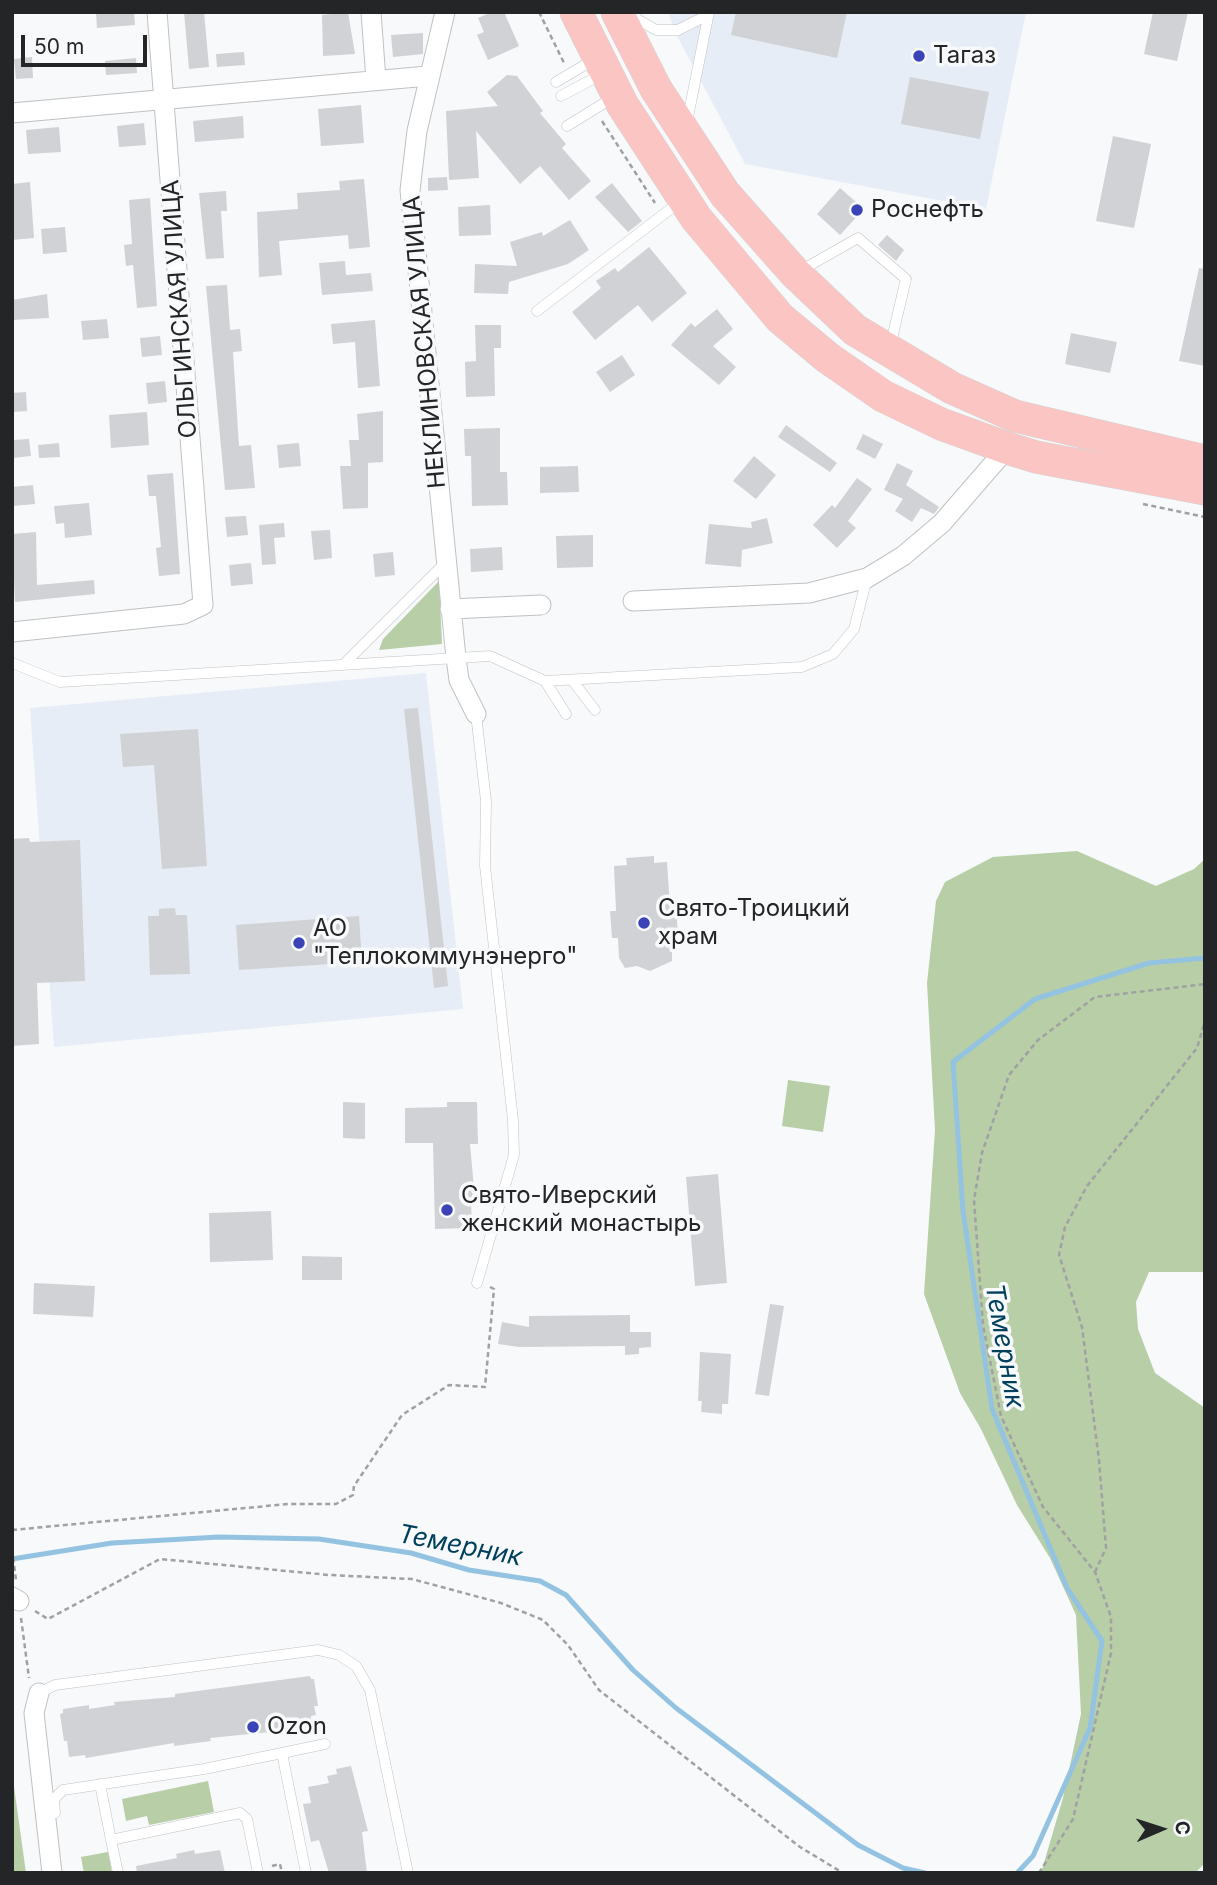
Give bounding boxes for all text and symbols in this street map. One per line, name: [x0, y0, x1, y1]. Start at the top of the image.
scale bar: [24, 21, 150, 65]
text: 50 m: [34, 34, 84, 59]
place label: Тагаз: [933, 42, 996, 70]
marker: Тагаз: [911, 48, 927, 64]
street label: ОЛЬГИНСКАЯ УЛИЦА: [157, 179, 203, 439]
street label: НЕКЛИНОВСКАЯ УЛИЦА: [398, 194, 452, 490]
place label: Роснефть: [871, 196, 984, 224]
marker: Роснефть: [849, 202, 865, 218]
place label: Свято-Троицкий храм: [658, 895, 850, 951]
place label: АО "Теплокоммунэнерго": [313, 915, 577, 971]
marker: Свято-Троицкий храм: [636, 915, 652, 931]
marker: АО "Теплокоммунэнерго": [291, 935, 307, 951]
place label: Свято-Иверский женский монастырь: [461, 1182, 702, 1238]
marker: Свято-Иверский женский монастырь: [439, 1202, 455, 1218]
water label: Темерник: [978, 1281, 1030, 1411]
water label: Темерник: [395, 1519, 525, 1573]
place label: Ozon: [267, 1713, 327, 1741]
marker: Ozon: [245, 1719, 261, 1735]
north arrow: [1126, 1794, 1196, 1864]
text: С: [1171, 1820, 1194, 1835]

